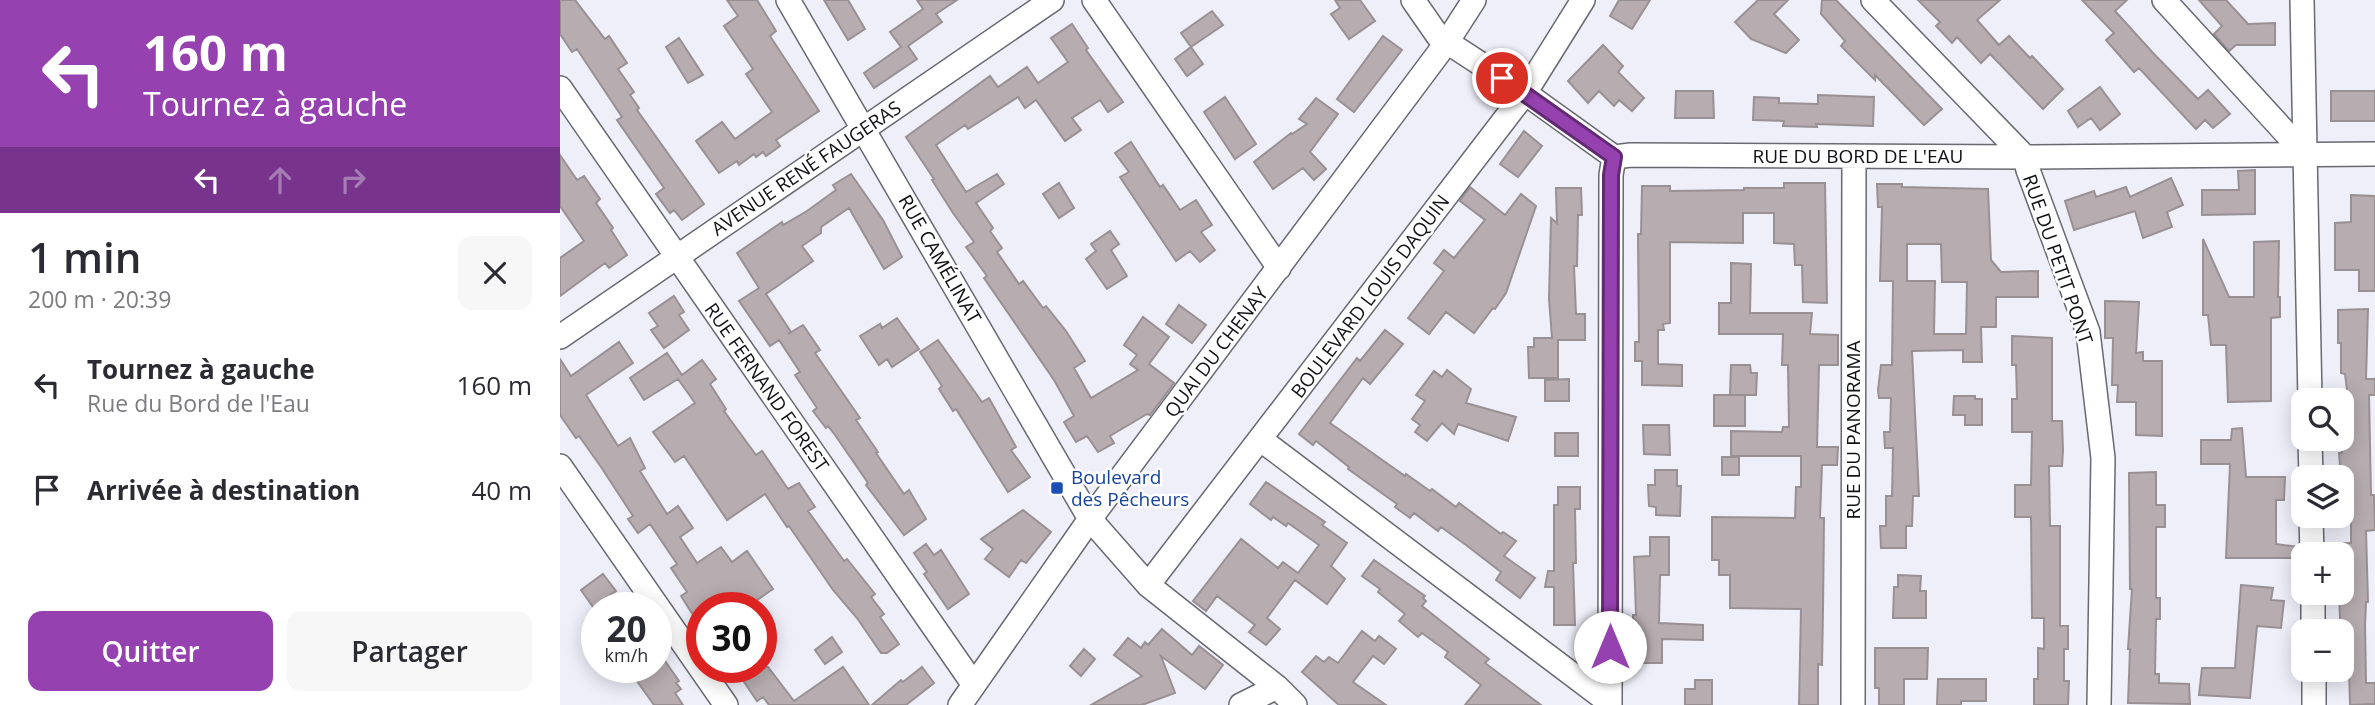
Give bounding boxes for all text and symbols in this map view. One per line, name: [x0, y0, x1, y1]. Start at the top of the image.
text: 160 m: [143, 19, 288, 85]
icon: left: [28, 28, 119, 119]
pin: [1472, 48, 1532, 108]
icon: arrive: [1483, 59, 1521, 97]
text: Tournez à gauche: [143, 82, 407, 125]
street label: AVENUE RENÉ FAUGERAS: [706, 95, 906, 241]
street label: RUE DU BORD DE L'EAU: [1753, 143, 1963, 169]
icon: left: [188, 161, 226, 199]
icon: ahead: [261, 161, 299, 199]
icon: right: [334, 161, 372, 199]
street label: RUE DU PETIT PONT: [2017, 171, 2099, 348]
street label: BOULEVARD LOUIS DAQUIN: [1285, 189, 1455, 403]
street label: RUE CAMÉLINAT: [893, 190, 988, 329]
text: 1 min: [28, 228, 141, 285]
button: close: [458, 236, 532, 310]
street label: QUAI DU CHENAY: [1158, 281, 1274, 422]
text: 200 m · 20:39: [28, 283, 171, 315]
street label: RUE FERNAND FOREST: [699, 298, 835, 477]
street label: RUE DU PANORAMA: [1840, 340, 1866, 520]
text: Tournez à gauche: [87, 351, 315, 387]
icon: left: [28, 366, 66, 404]
text: 160 m: [457, 367, 532, 403]
text: Rue du Bord de l'Eau: [87, 387, 310, 419]
map controls: [2291, 388, 2354, 682]
button: search: [2291, 388, 2354, 451]
place label: Boulevard des Pêcheurs: [1071, 464, 1189, 512]
button: layers: [2291, 465, 2354, 528]
icon: arrive: [28, 471, 66, 509]
text: Arrivée à destination: [87, 472, 360, 508]
text: 40 m: [471, 472, 532, 508]
marker: Boulevard des Pêcheurs: [1049, 480, 1065, 496]
button: +: [2291, 542, 2354, 605]
speed limit sign: 30: [686, 592, 777, 683]
text: 20: [606, 605, 647, 652]
position arrow: [1573, 610, 1647, 684]
button: Quitter: [28, 611, 273, 691]
button: Partager: [287, 611, 532, 691]
button: −: [2291, 619, 2354, 682]
text: km/h: [605, 643, 648, 667]

